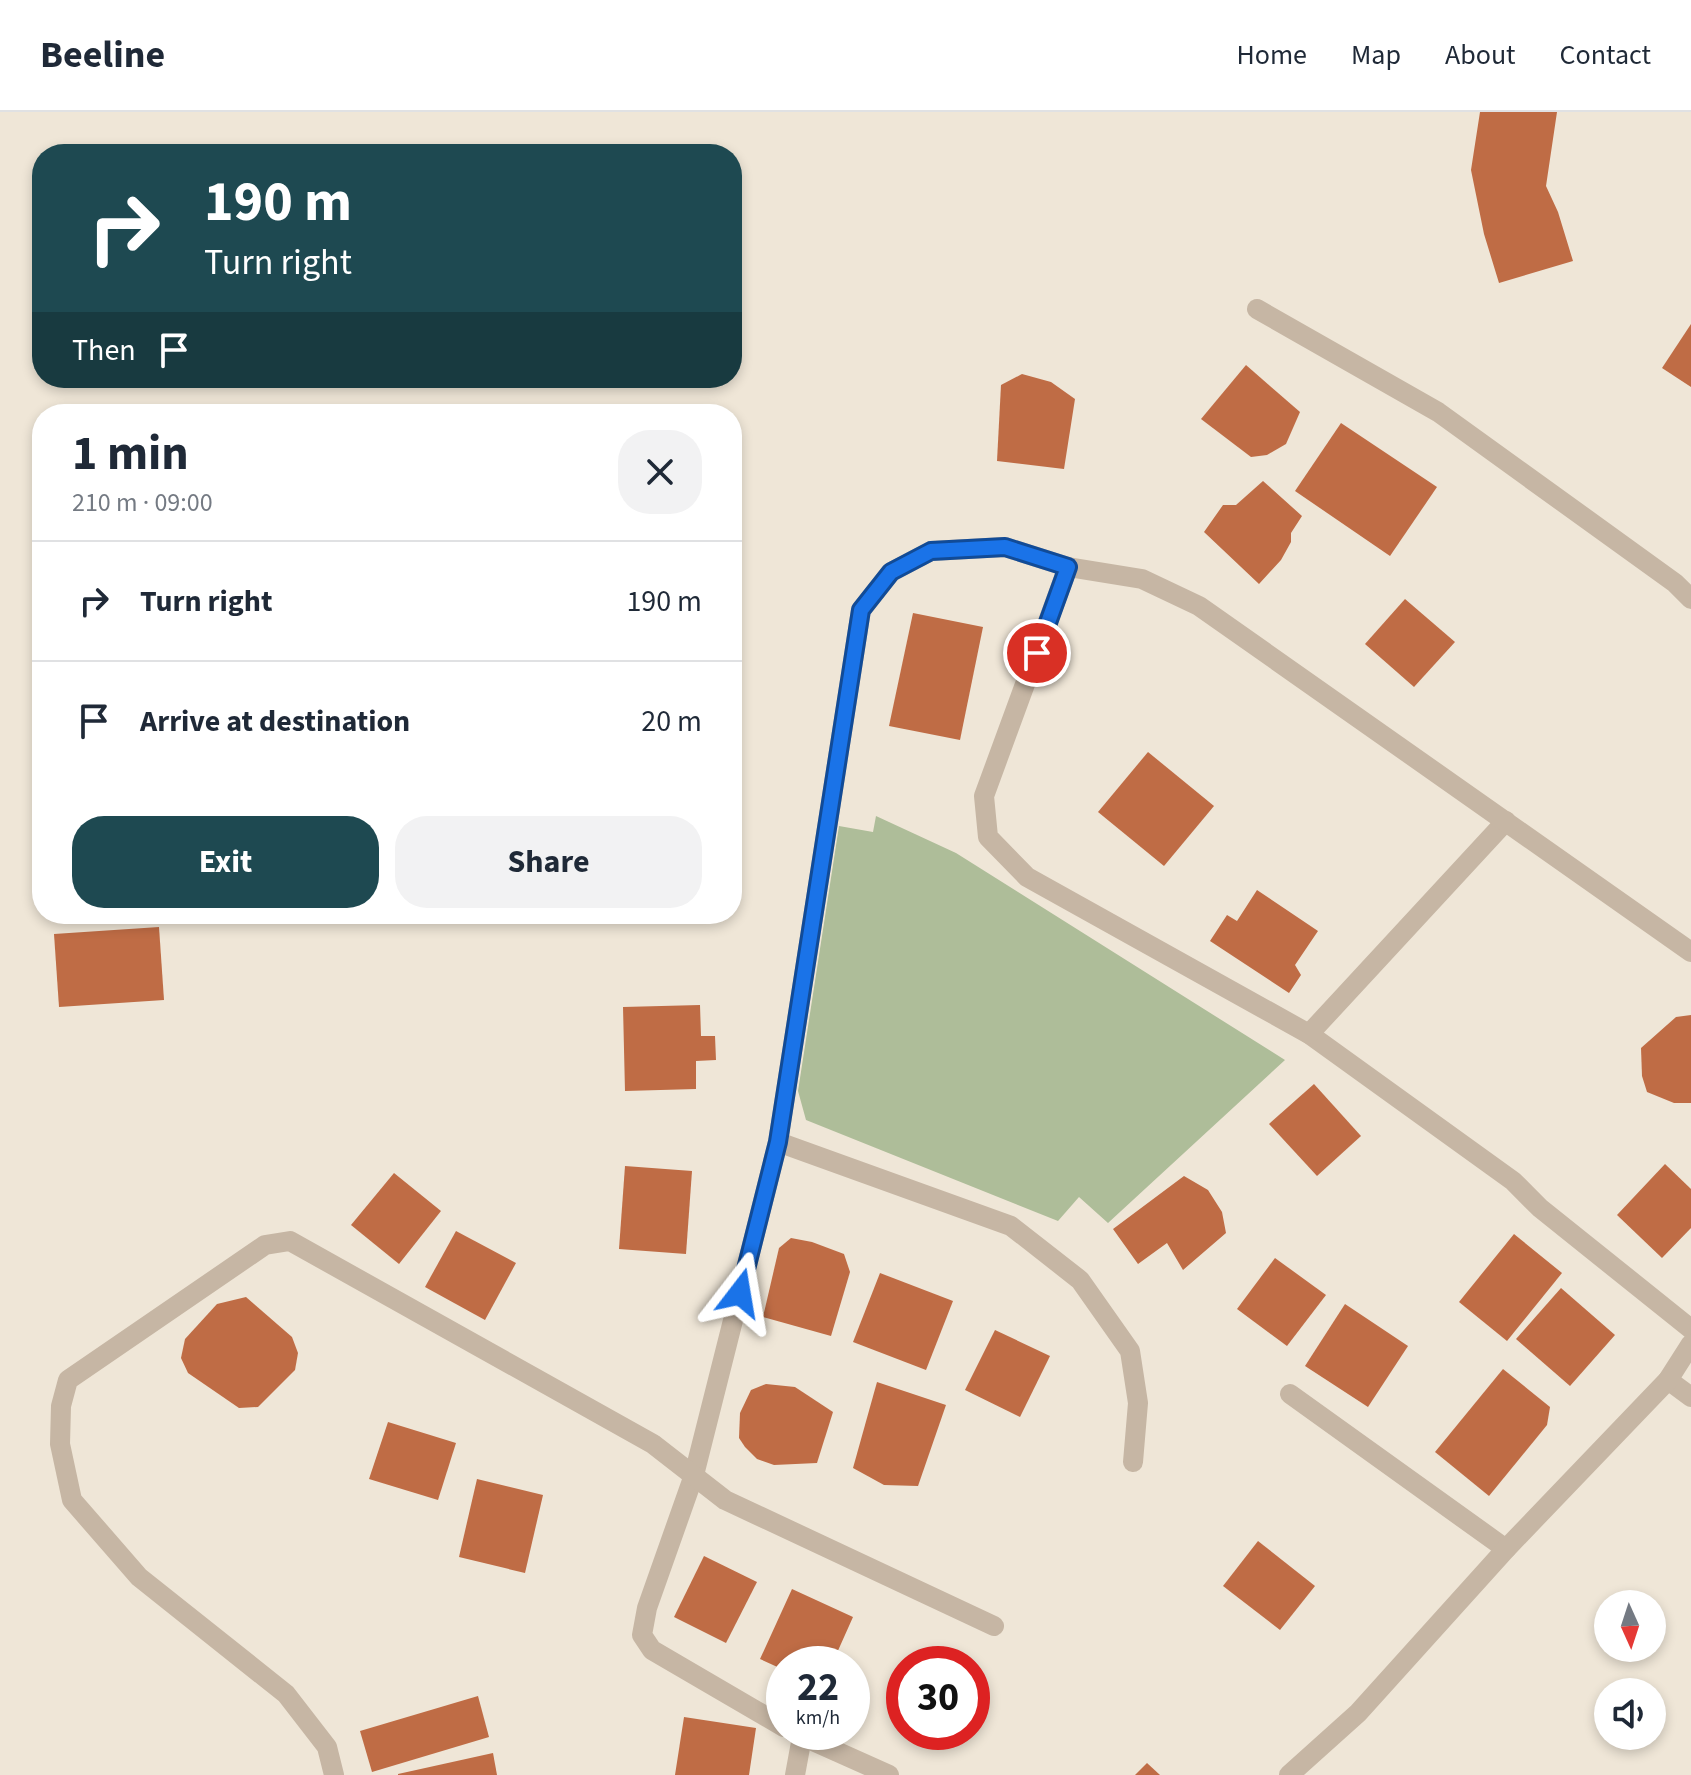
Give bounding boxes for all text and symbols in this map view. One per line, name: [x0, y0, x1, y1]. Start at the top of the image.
text: Beeline: [40, 28, 165, 82]
text: Home: [1236, 35, 1307, 75]
text: Map: [1351, 35, 1401, 75]
text: About: [1445, 35, 1516, 75]
text: Contact: [1560, 35, 1651, 75]
text: 190 m: [204, 163, 352, 242]
icon: right: [72, 176, 176, 280]
text: Turn right: [204, 237, 352, 288]
icon: arrive: [152, 328, 196, 372]
text: Then: [72, 329, 136, 372]
text: 1 min: [72, 420, 189, 488]
button: close: [618, 430, 702, 514]
text: 210 m · 09:00: [72, 484, 213, 521]
icon: right: [72, 579, 116, 623]
text: Turn right: [140, 580, 272, 623]
text: 190 m: [626, 580, 702, 623]
pin: [1003, 619, 1071, 687]
icon: arrive: [1015, 631, 1059, 675]
icon: arrive: [72, 699, 116, 743]
text: Arrive at destination: [140, 700, 410, 743]
text: 20 m: [641, 700, 702, 743]
button: Exit: [72, 816, 379, 908]
button: Share: [395, 816, 702, 908]
position arrow: [698, 1251, 782, 1335]
north arrow: [1594, 1590, 1666, 1662]
map controls: [1594, 1590, 1666, 1750]
speed limit sign: 30: [886, 1646, 990, 1750]
text: 22: [797, 1659, 839, 1716]
button: sound: [1594, 1678, 1666, 1750]
text: km/h: [796, 1704, 840, 1732]

